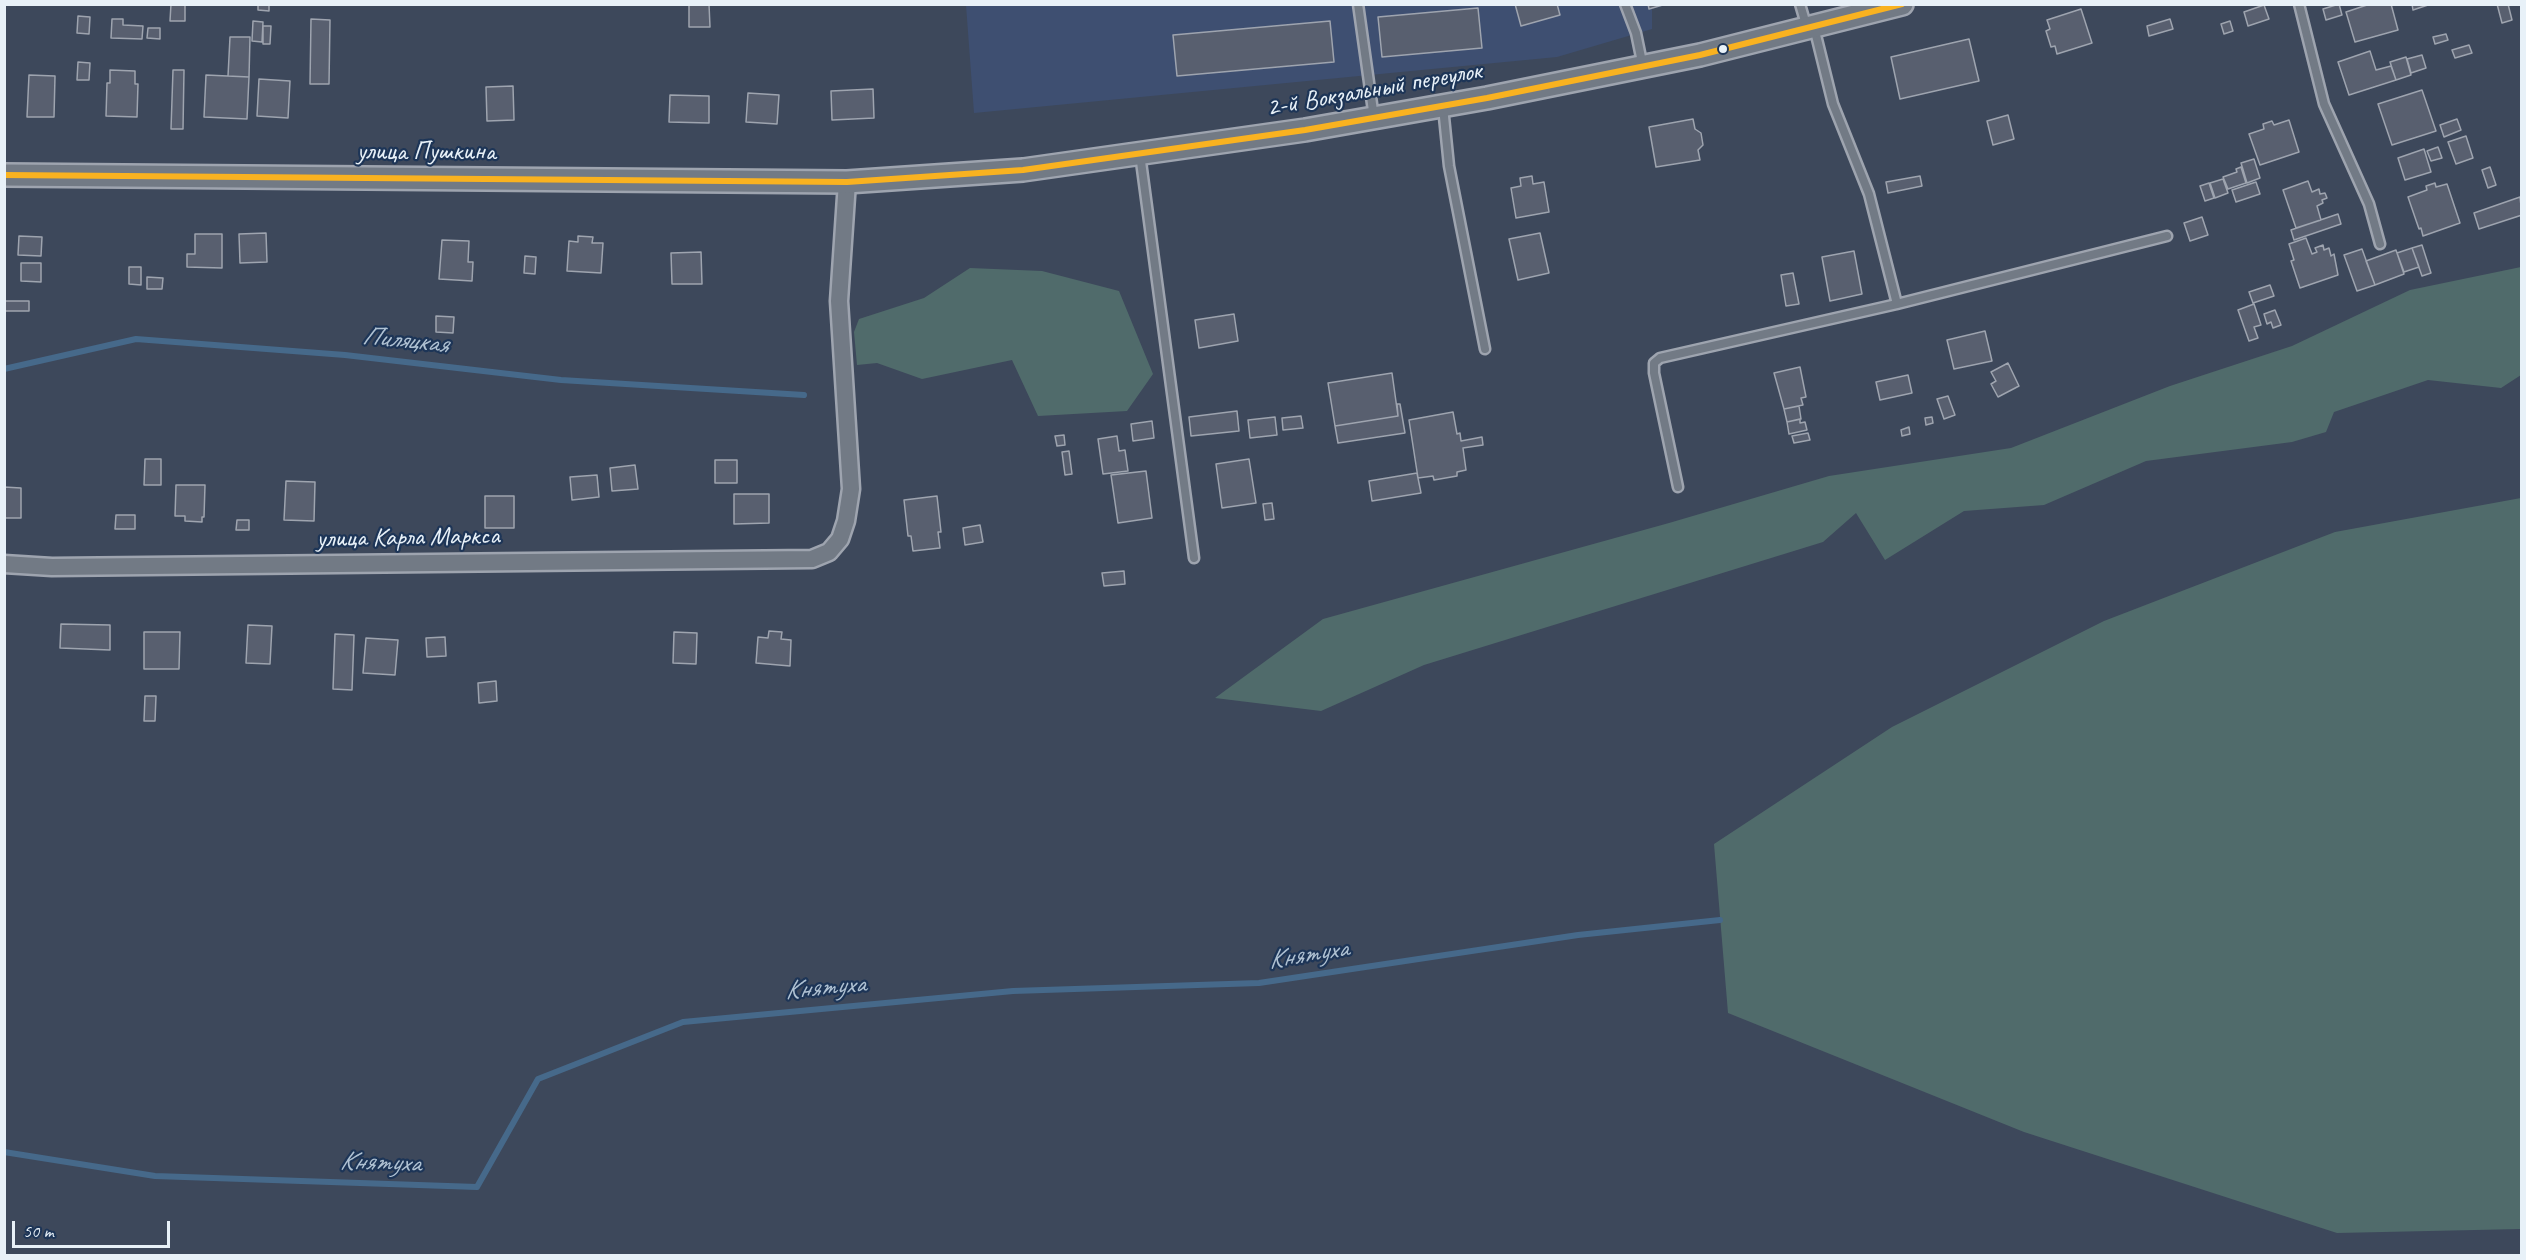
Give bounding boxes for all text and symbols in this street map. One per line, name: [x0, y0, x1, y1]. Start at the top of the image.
unlabelled marker: [1717, 43, 1729, 55]
street label: 2-й Вокзальный переулок: [1264, 56, 1484, 124]
street label: улица Пушкина: [357, 136, 495, 168]
water label: Пиляцкая: [360, 320, 450, 362]
street label: улица Карла Маркса: [316, 521, 500, 555]
water label: Княтуха: [1266, 933, 1350, 977]
water label: Княтуха: [784, 968, 866, 1008]
water label: Княтуха: [339, 1145, 421, 1181]
scale bar: [15, 1209, 172, 1247]
text: 50 m: [23, 1220, 54, 1242]

